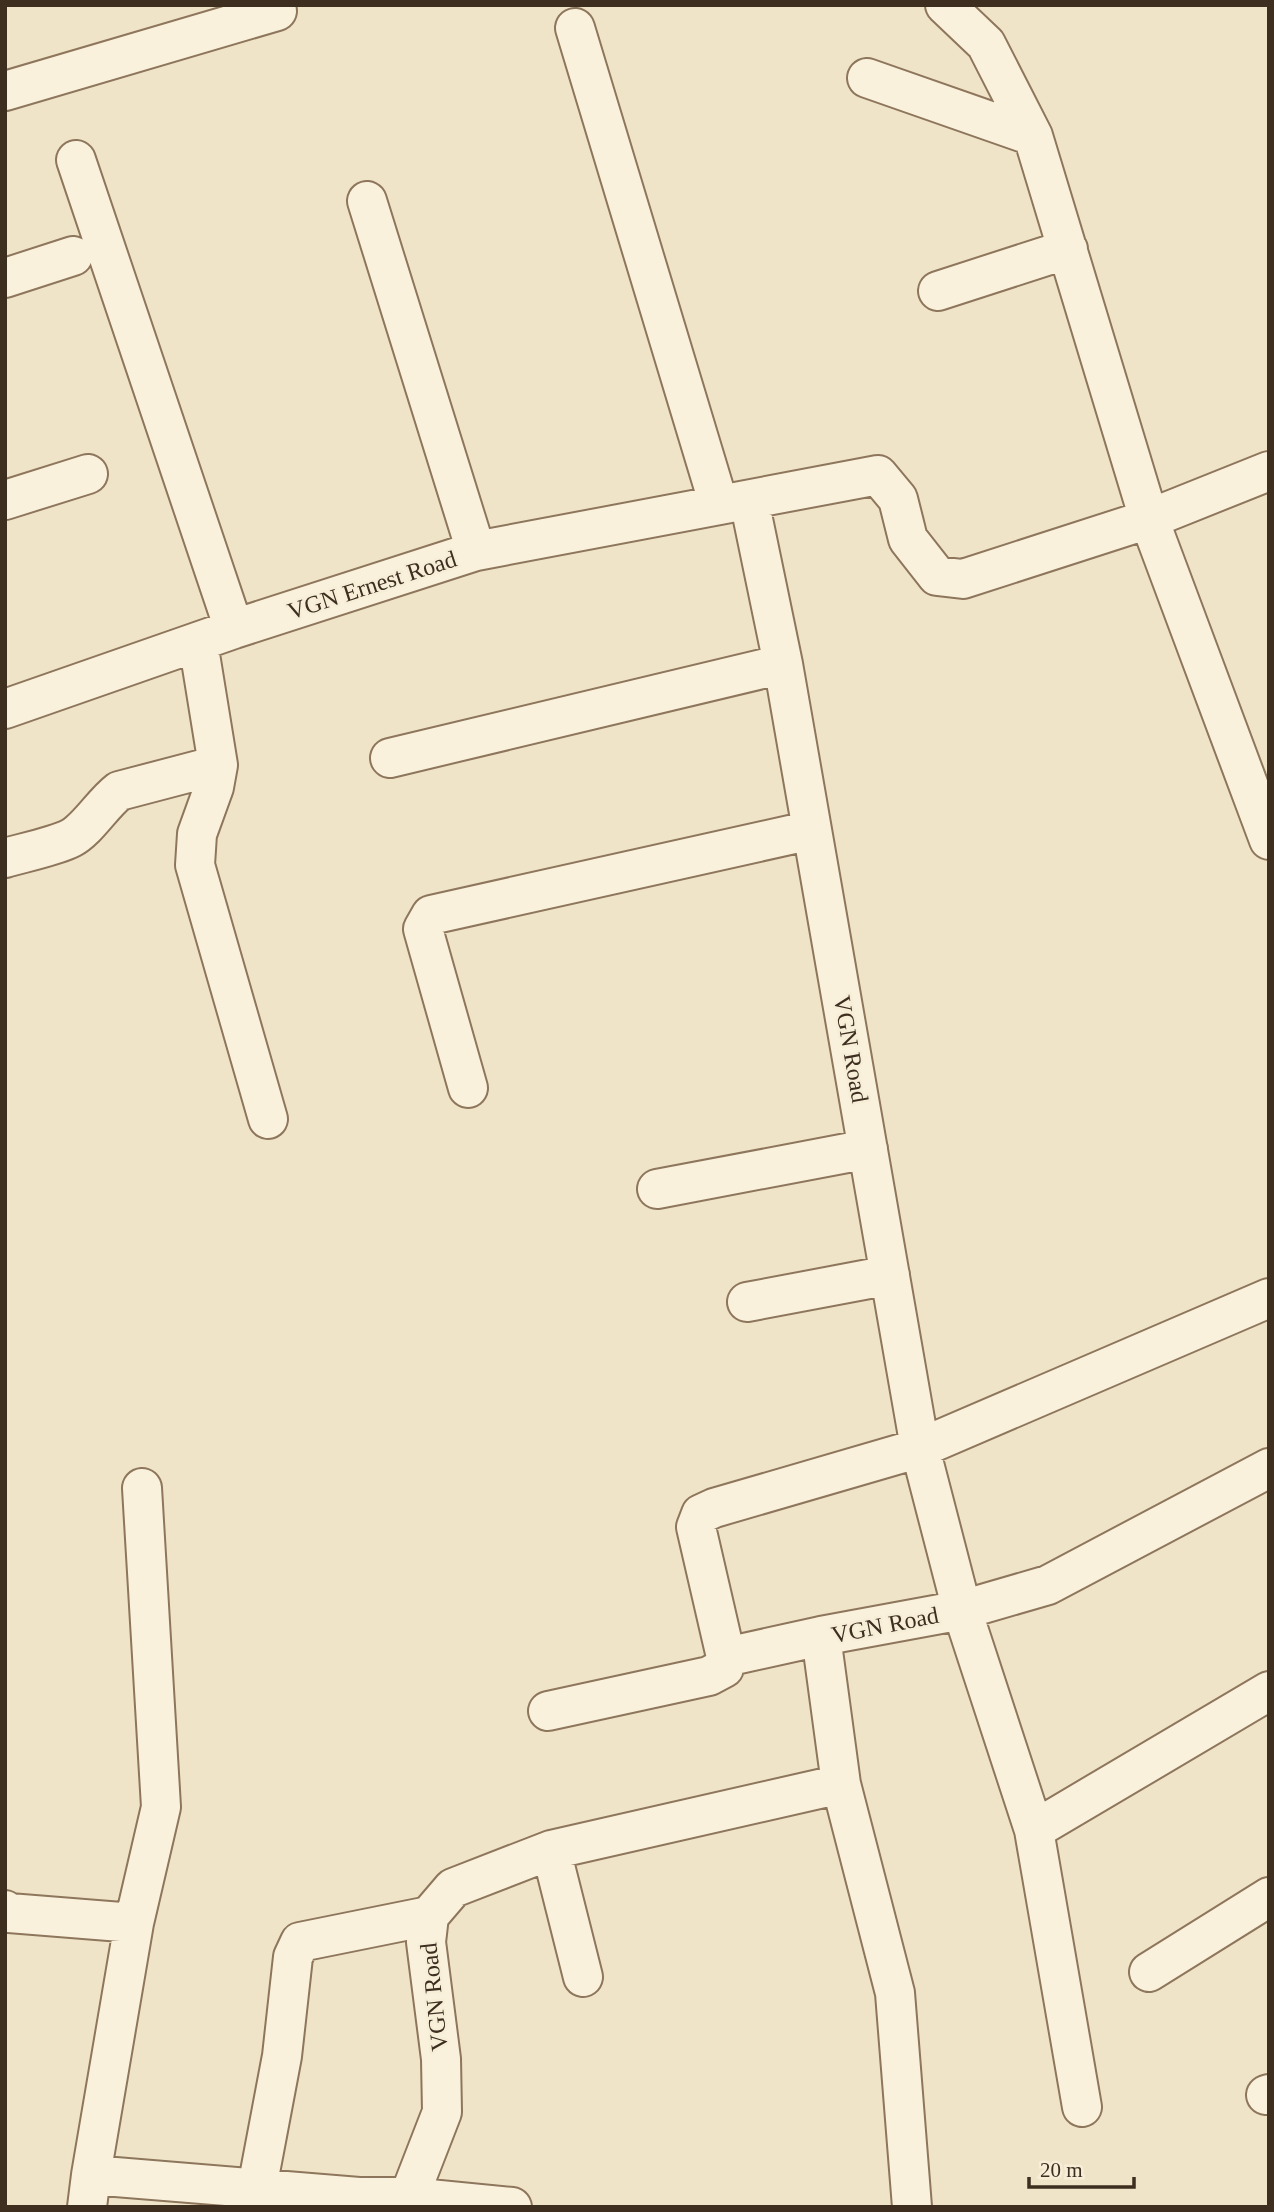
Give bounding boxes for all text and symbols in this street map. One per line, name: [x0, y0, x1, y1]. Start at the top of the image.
street label: VGN Ernest Road: [284, 545, 460, 625]
street label: VGN Road: [829, 993, 873, 1105]
street label: VGN Road: [829, 1602, 941, 1648]
street label: VGN Road: [415, 1942, 453, 2052]
scale bar: [1029, 2146, 1134, 2190]
text: 20 m: [1040, 2158, 1083, 2182]

